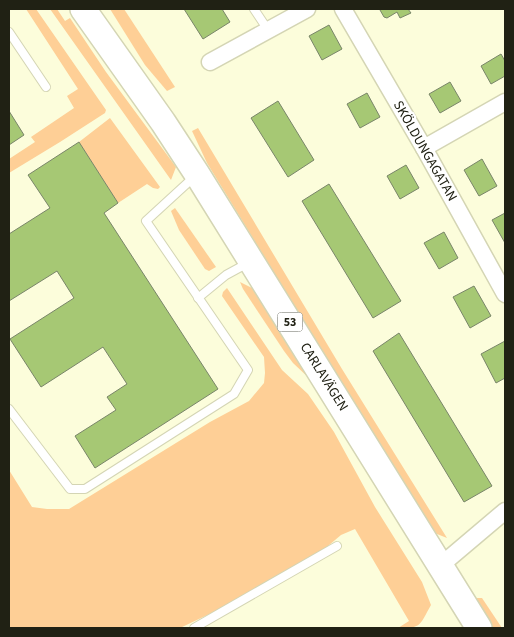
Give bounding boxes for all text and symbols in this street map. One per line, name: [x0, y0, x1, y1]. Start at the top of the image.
street label: SKÖLDUNGAGATAN: [388, 97, 462, 205]
road number: 53: [278, 313, 302, 332]
street label: CARLAVÄGEN: [295, 339, 353, 415]

